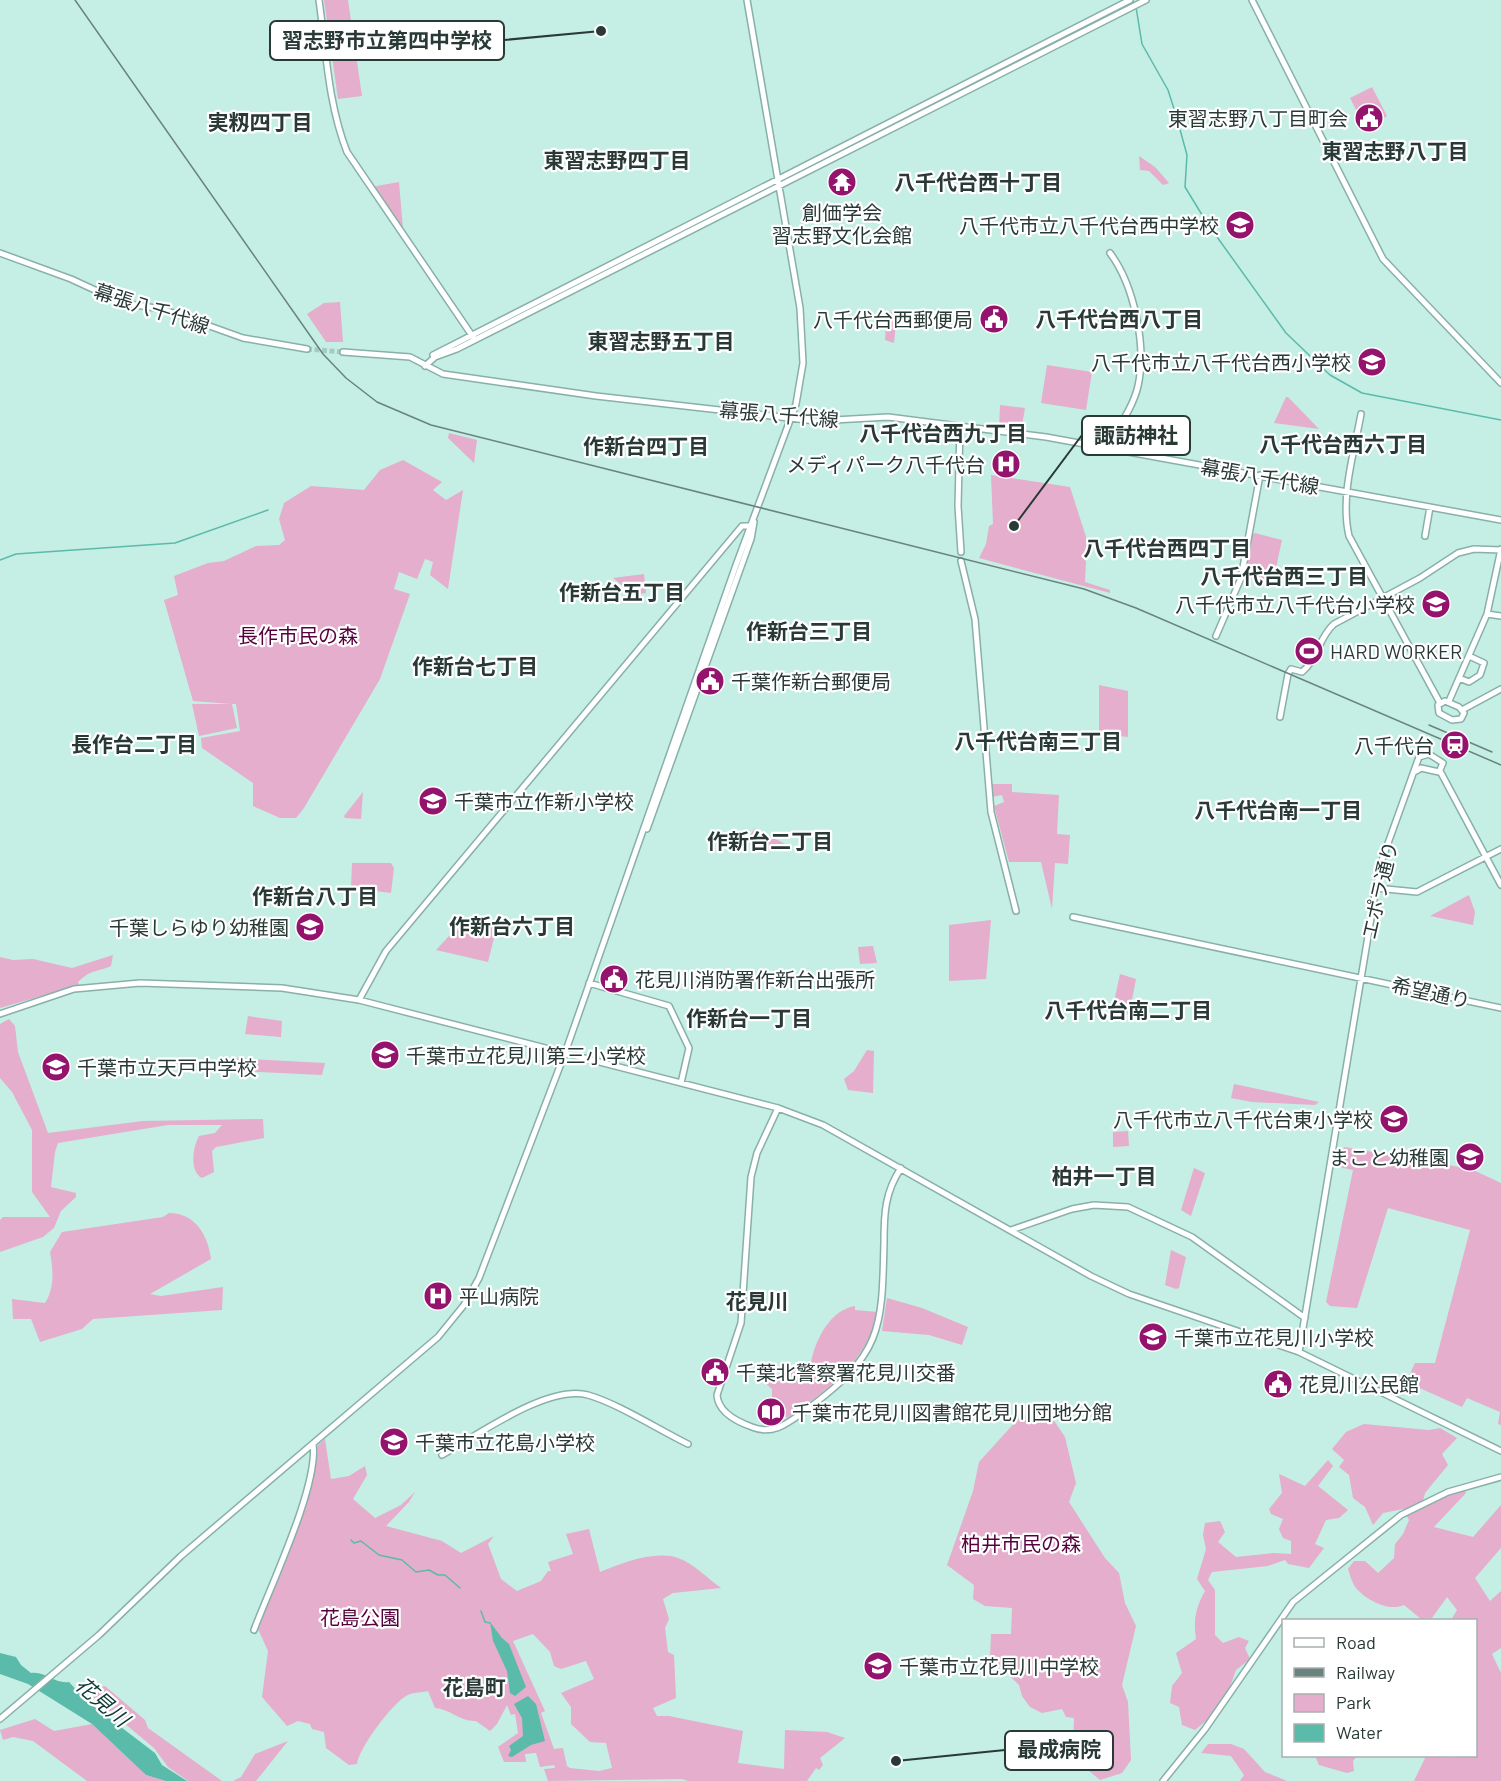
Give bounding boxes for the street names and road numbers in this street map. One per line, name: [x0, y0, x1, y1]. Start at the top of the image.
street label: 幕張八千代線: [91, 278, 213, 338]
street label: 幕張八千代線: [718, 397, 840, 431]
street label: 幕張八千代線: [1199, 454, 1321, 498]
street label: エポラ通り: [1356, 839, 1402, 941]
street label: 希望通り: [1389, 972, 1473, 1012]

